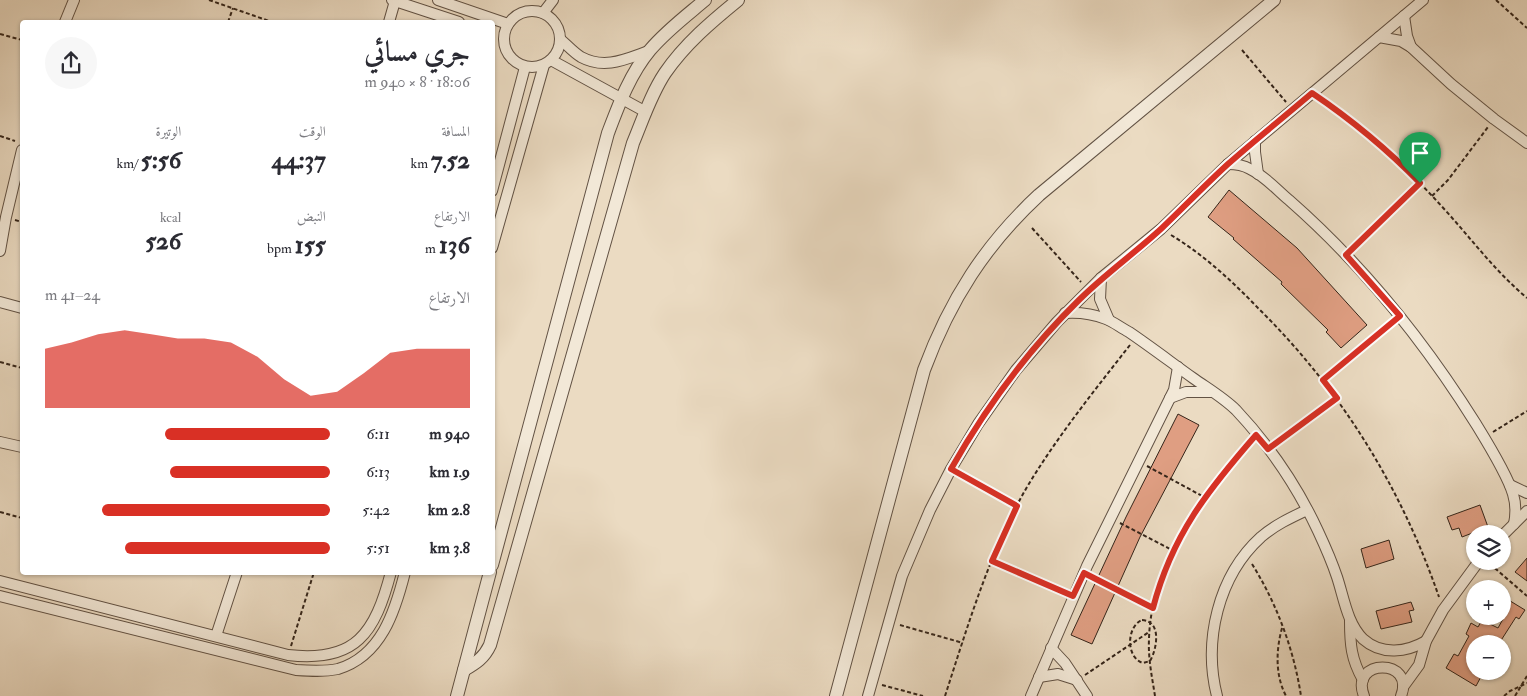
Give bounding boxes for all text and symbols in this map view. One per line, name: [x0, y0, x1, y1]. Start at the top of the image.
text: جري مسائي: [364, 35, 470, 70]
button: share: [45, 37, 97, 89]
text: 18:06 · 8 × 940 m: [365, 72, 470, 92]
text: الوتيرة: [156, 123, 181, 140]
text: الوقت: [299, 123, 326, 140]
text: المسافة: [441, 123, 470, 140]
pin: [1399, 132, 1441, 183]
icon: arrive: [1406, 139, 1434, 167]
text: 5:56: [141, 145, 181, 176]
text: 44:37: [271, 145, 326, 176]
text: 7.52: [431, 145, 470, 176]
text: /km: [117, 155, 141, 172]
text: km: [411, 155, 431, 172]
text: النبض: [297, 208, 326, 225]
text: الارتفاع: [434, 208, 470, 225]
text: kcal: [160, 209, 181, 226]
text: 526: [145, 226, 181, 257]
text: 155: [295, 230, 326, 261]
text: 136: [439, 230, 470, 261]
text: bpm: [267, 240, 295, 257]
text: m: [425, 240, 439, 257]
text: 24–41 m: [45, 285, 100, 305]
text: الارتفاع: [428, 288, 470, 308]
text: 6:11: [367, 424, 390, 444]
text: 940 m: [429, 424, 470, 444]
text: 6:13: [366, 462, 390, 482]
text: 1.9 km: [430, 462, 470, 482]
text: 5:42: [362, 500, 390, 520]
text: 2.8 km: [428, 500, 470, 520]
map controls: [1466, 525, 1511, 680]
button: layers: [1466, 525, 1511, 570]
text: 5:51: [366, 538, 390, 558]
text: 3.8 km: [430, 538, 470, 558]
button: +: [1466, 580, 1511, 625]
button: −: [1466, 635, 1511, 680]

